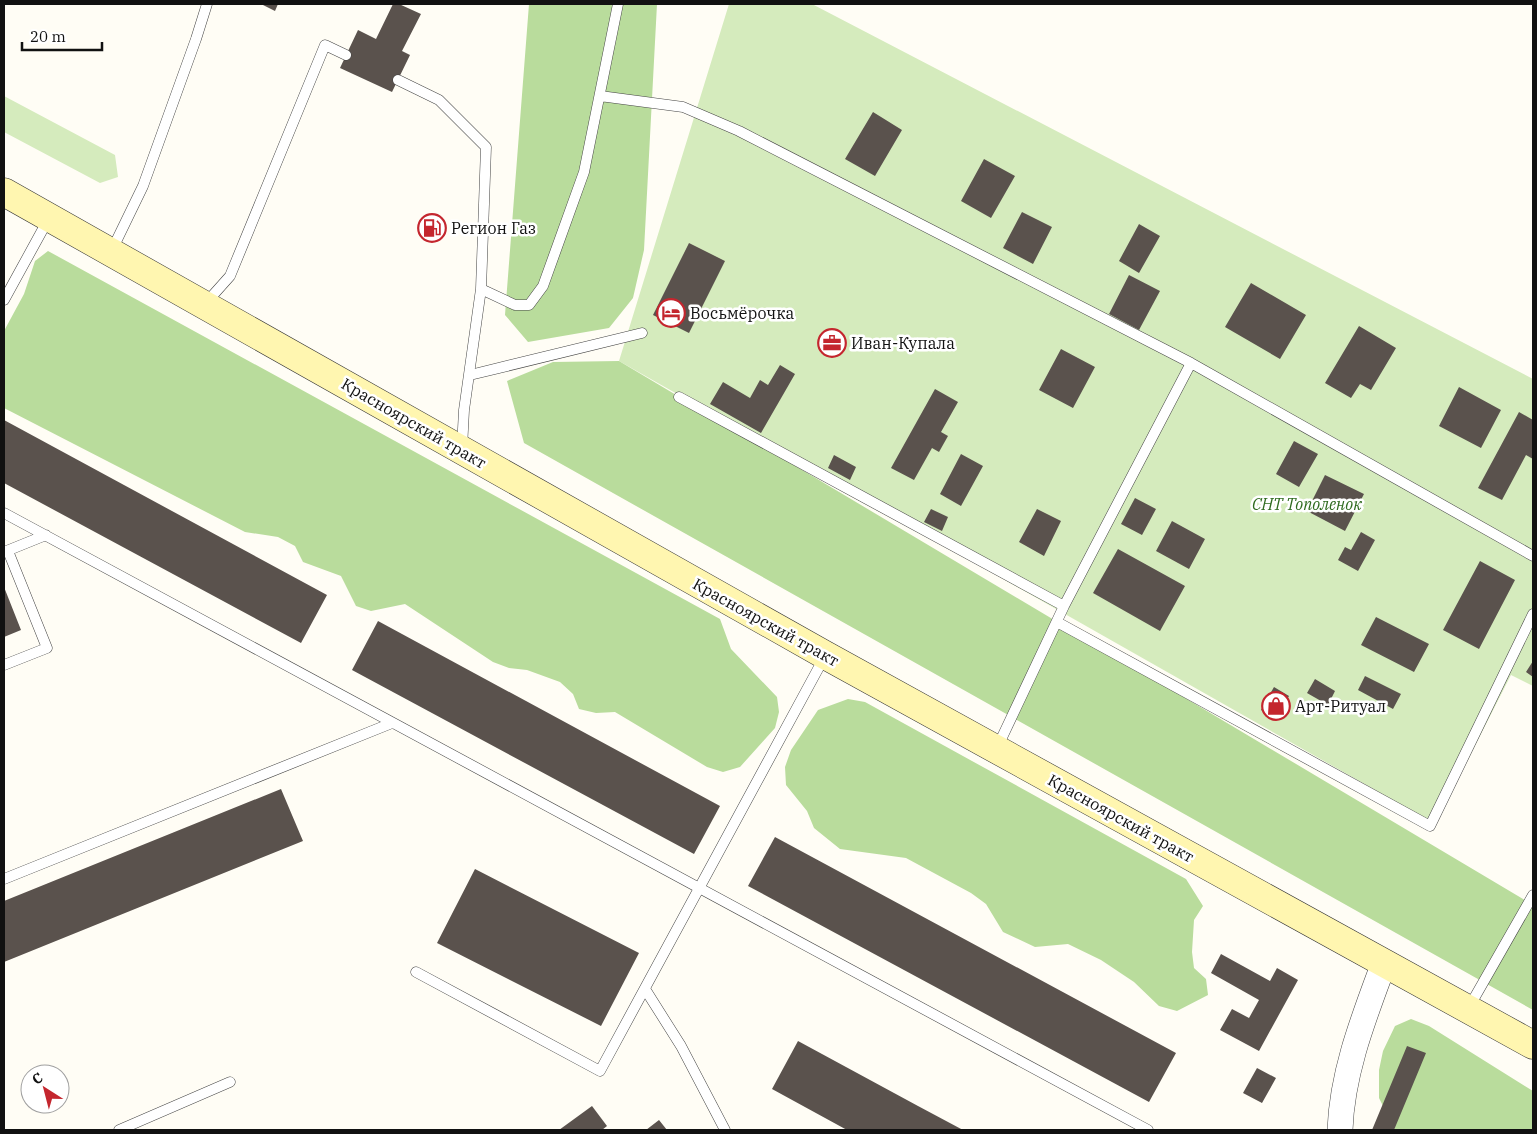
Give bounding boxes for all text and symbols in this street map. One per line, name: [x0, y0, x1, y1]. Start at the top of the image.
scale bar: [22, 20, 102, 52]
text: 20 m: [30, 27, 66, 46]
fuel station icon: Регион Газ: [417, 213, 447, 243]
place label: Регион Газ: [451, 218, 536, 238]
hotel icon: Восьмёрочка: [656, 298, 686, 328]
place label: Восьмёрочка: [690, 303, 794, 323]
office icon: Иван-Купала: [817, 328, 847, 358]
place label: Иван-Купала: [851, 333, 955, 353]
street label: Красноярский тракт: [338, 373, 490, 473]
park label: СНТ Тополенок: [1252, 494, 1362, 514]
street label: Красноярский тракт: [690, 574, 842, 670]
shop icon: Арт-Ритуал: [1261, 691, 1291, 721]
place label: Арт-Ритуал: [1295, 696, 1386, 716]
street label: Красноярский тракт: [1045, 770, 1197, 866]
north arrow: [20, 1064, 70, 1114]
text: С: [28, 1068, 46, 1089]

